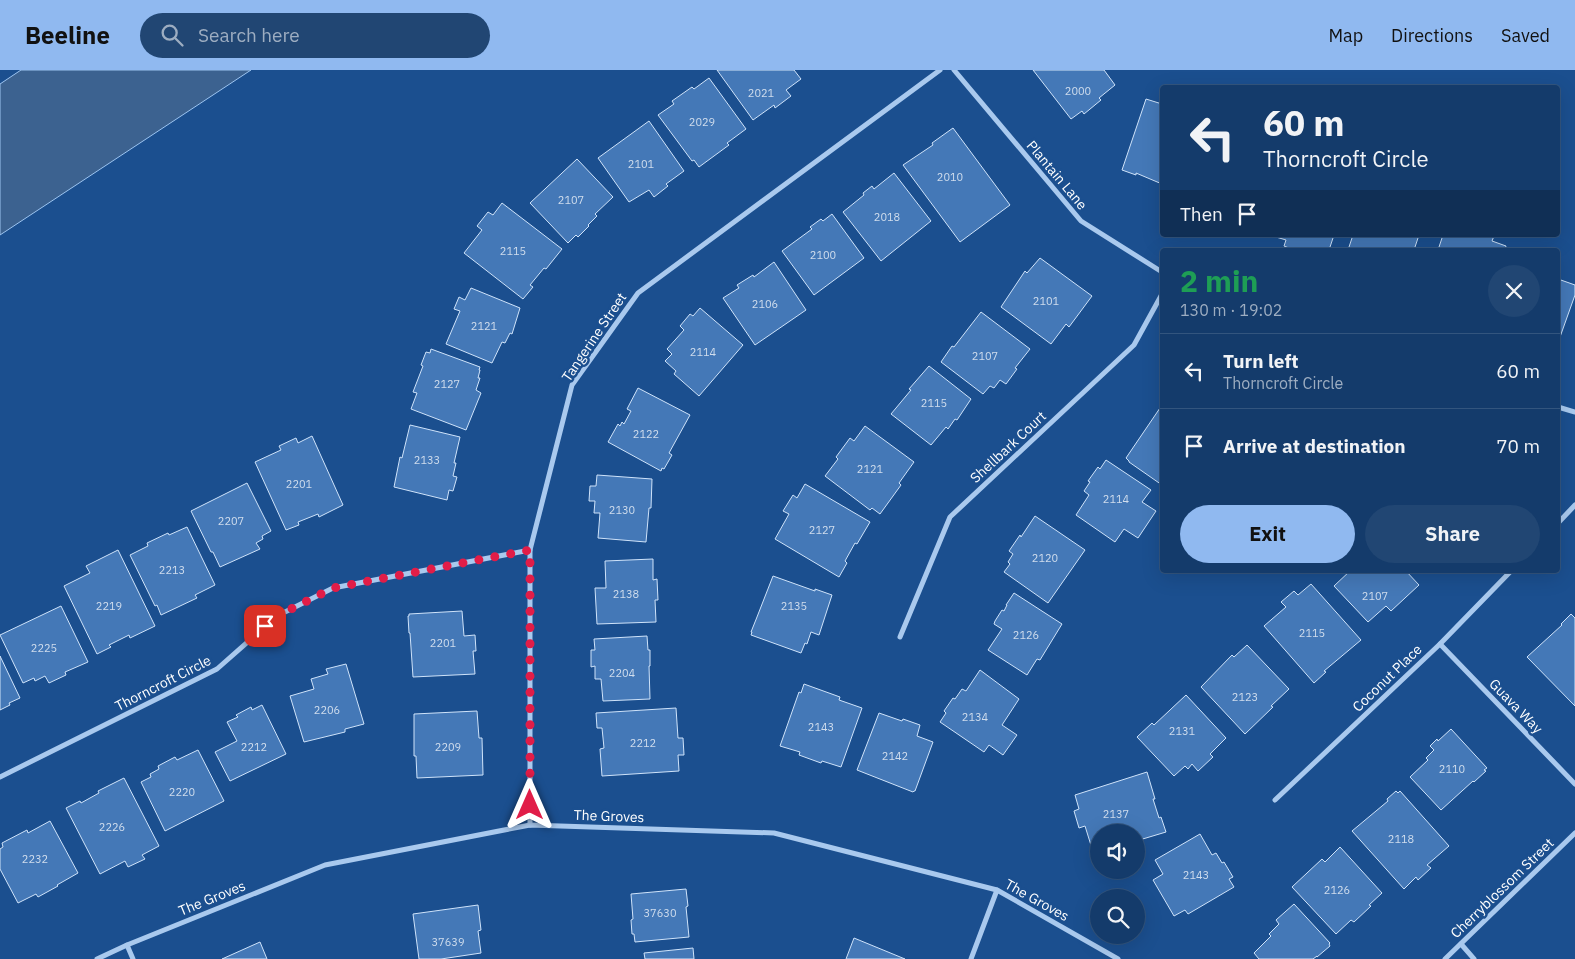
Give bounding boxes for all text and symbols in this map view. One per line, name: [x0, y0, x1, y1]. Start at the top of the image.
search box: [140, 13, 490, 58]
text: Beeline: [25, 19, 110, 51]
icon: search: [158, 21, 186, 49]
text: Search here: [198, 23, 300, 47]
text: Map: [1328, 24, 1363, 47]
text: Directions: [1391, 24, 1473, 47]
text: Saved: [1501, 24, 1550, 47]
house number: 2000: [1065, 84, 1091, 98]
house number: 2021: [748, 86, 775, 100]
text: 60 m: [1263, 100, 1345, 146]
icon: left: [1180, 105, 1245, 170]
house number: 2029: [689, 115, 715, 129]
street label: Plantain Lane: [1023, 137, 1091, 214]
text: Thorncroft Circle: [1263, 144, 1429, 173]
house number: 2101: [628, 157, 655, 171]
house number: 2010: [937, 170, 963, 184]
house number: 2107: [558, 193, 584, 207]
icon: arrive: [1233, 200, 1261, 228]
text: Then: [1180, 202, 1223, 226]
house number: 2018: [874, 210, 900, 224]
house number: 2115: [500, 244, 526, 258]
house number: 2100: [810, 248, 836, 262]
text: 2 min: [1180, 261, 1258, 300]
button: close: [1488, 265, 1540, 317]
street label: Tangerine Street: [558, 289, 630, 385]
house number: 2101: [1033, 294, 1060, 308]
house number: 2106: [752, 297, 778, 311]
text: 130 m · 19:02: [1180, 300, 1282, 320]
house number: 2121: [471, 319, 498, 333]
house number: 2114: [690, 345, 717, 359]
house number: 2107: [972, 349, 998, 363]
text: Turn left: [1223, 349, 1299, 373]
icon: left: [1180, 357, 1208, 385]
text: 60 m: [1496, 359, 1540, 383]
text: Thorncroft Circle: [1223, 373, 1343, 393]
house number: 2127: [434, 377, 460, 391]
house number: 2115: [921, 396, 947, 410]
street label: Shellbark Court: [966, 407, 1050, 487]
house number: 2122: [633, 427, 659, 441]
icon: arrive: [1180, 432, 1208, 460]
text: Arrive at destination: [1223, 434, 1406, 458]
text: 70 m: [1496, 434, 1540, 458]
house number: 2133: [414, 453, 440, 467]
house number: 2121: [857, 462, 884, 476]
house number: 2201: [286, 477, 313, 491]
house number: 2114: [1103, 492, 1130, 506]
house number: 2130: [609, 503, 635, 517]
button: Exit: [1180, 505, 1355, 563]
button: Share: [1365, 505, 1540, 563]
house number: 2207: [218, 514, 244, 528]
house number: 2127: [809, 523, 835, 537]
house number: 2120: [1032, 551, 1058, 565]
house number: 2213: [159, 563, 185, 577]
house number: 2138: [613, 587, 639, 601]
house number: 2107: [1362, 589, 1388, 603]
house number: 2219: [96, 599, 122, 613]
house number: 2135: [781, 599, 807, 613]
pin: [244, 605, 286, 647]
icon: arrive: [251, 612, 279, 640]
house number: 2115: [1299, 626, 1325, 640]
house number: 2126: [1013, 628, 1039, 642]
house number: 2201: [430, 636, 457, 650]
street label: Coconut Place: [1348, 640, 1426, 716]
house number: 2225: [31, 641, 57, 655]
street label: Thorncroft Circle: [112, 651, 214, 715]
house number: 2204: [609, 666, 636, 680]
street label: Guava Way: [1485, 675, 1547, 737]
house number: 2123: [1232, 690, 1258, 704]
house number: 2206: [314, 703, 340, 717]
house number: 2134: [962, 710, 989, 724]
house number: 2143: [808, 720, 834, 734]
house number: 2131: [1169, 724, 1196, 738]
house number: 2212: [630, 736, 656, 750]
house number: 2212: [241, 740, 267, 754]
house number: 2209: [435, 740, 461, 754]
house number: 2142: [882, 749, 908, 763]
house number: 2110: [1439, 762, 1465, 776]
position arrow: [503, 778, 555, 830]
house number: 2220: [169, 785, 195, 799]
street label: The Groves: [573, 806, 645, 826]
house number: 2137: [1103, 807, 1129, 821]
house number: 2226: [99, 820, 125, 834]
map controls: [1090, 824, 1145, 944]
button: sound: [1090, 824, 1145, 879]
house number: 2118: [1388, 832, 1414, 846]
street label: Cherryblossom Street: [1447, 834, 1558, 942]
house number: 2232: [22, 852, 48, 866]
house number: 2143: [1183, 868, 1209, 882]
street label: The Groves: [1002, 875, 1072, 925]
street label: The Groves: [176, 876, 248, 920]
house number: 2126: [1324, 883, 1350, 897]
button: search: [1090, 889, 1145, 944]
house number: 37630: [644, 906, 677, 920]
house number: 37639: [432, 935, 465, 949]

